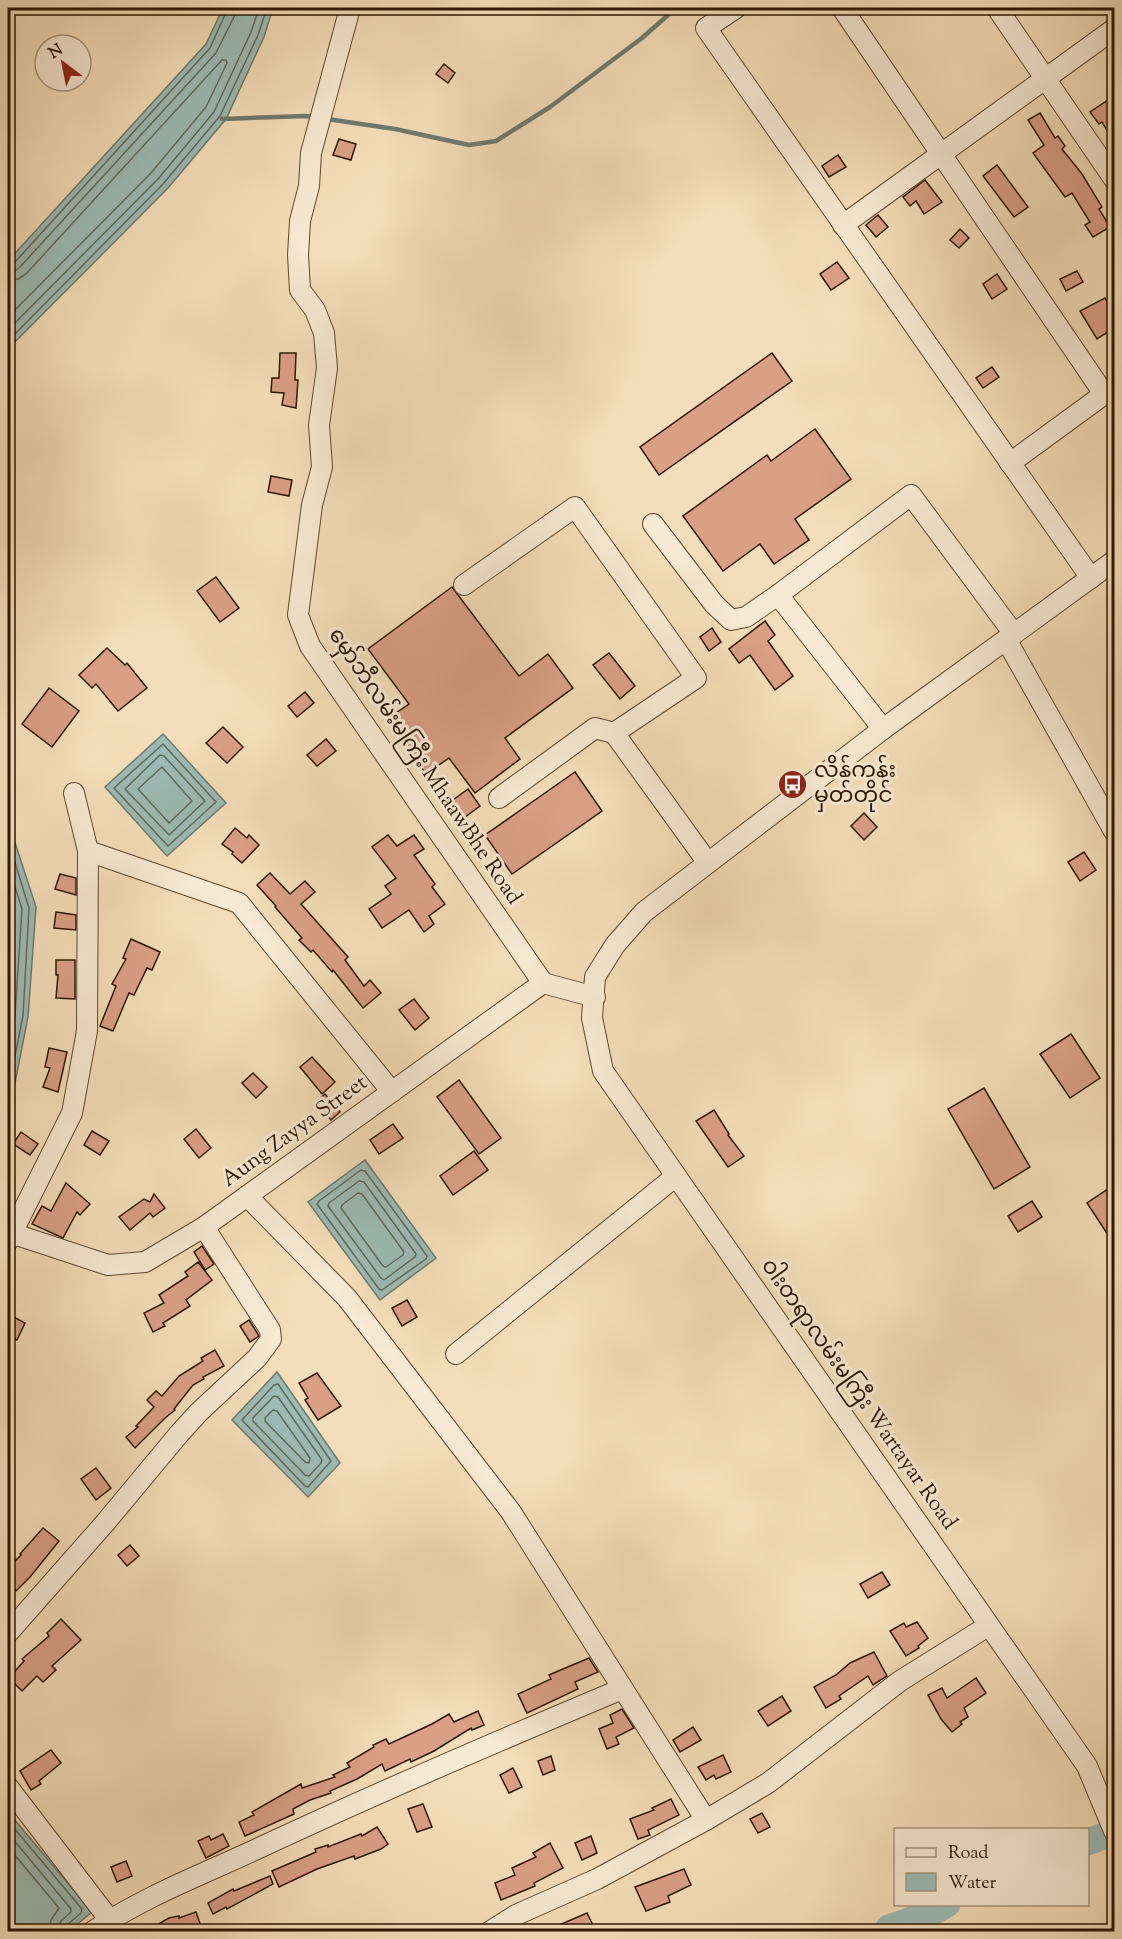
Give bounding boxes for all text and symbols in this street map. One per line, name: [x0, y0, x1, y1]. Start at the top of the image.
north arrow: [33, 33, 93, 93]
text: N: [45, 39, 68, 66]
street label: မှော်ဘီလမ်းမကြီး MhaawBhe Road: [319, 621, 531, 912]
place label: လိန်ကုန်း မှတ်တိုင်: [814, 754, 896, 813]
bus stop icon: လိန်ကုန်း မှတ်တိုင်: [777, 769, 809, 801]
street label: Aung Zayya Street: [215, 1068, 375, 1196]
street label: ဝါးတရာလမ်းမကြီး Wartayar Road: [752, 1252, 966, 1537]
legend: [894, 1828, 1089, 1906]
text: Road: [948, 1841, 988, 1867]
text: Water: [948, 1871, 997, 1897]

